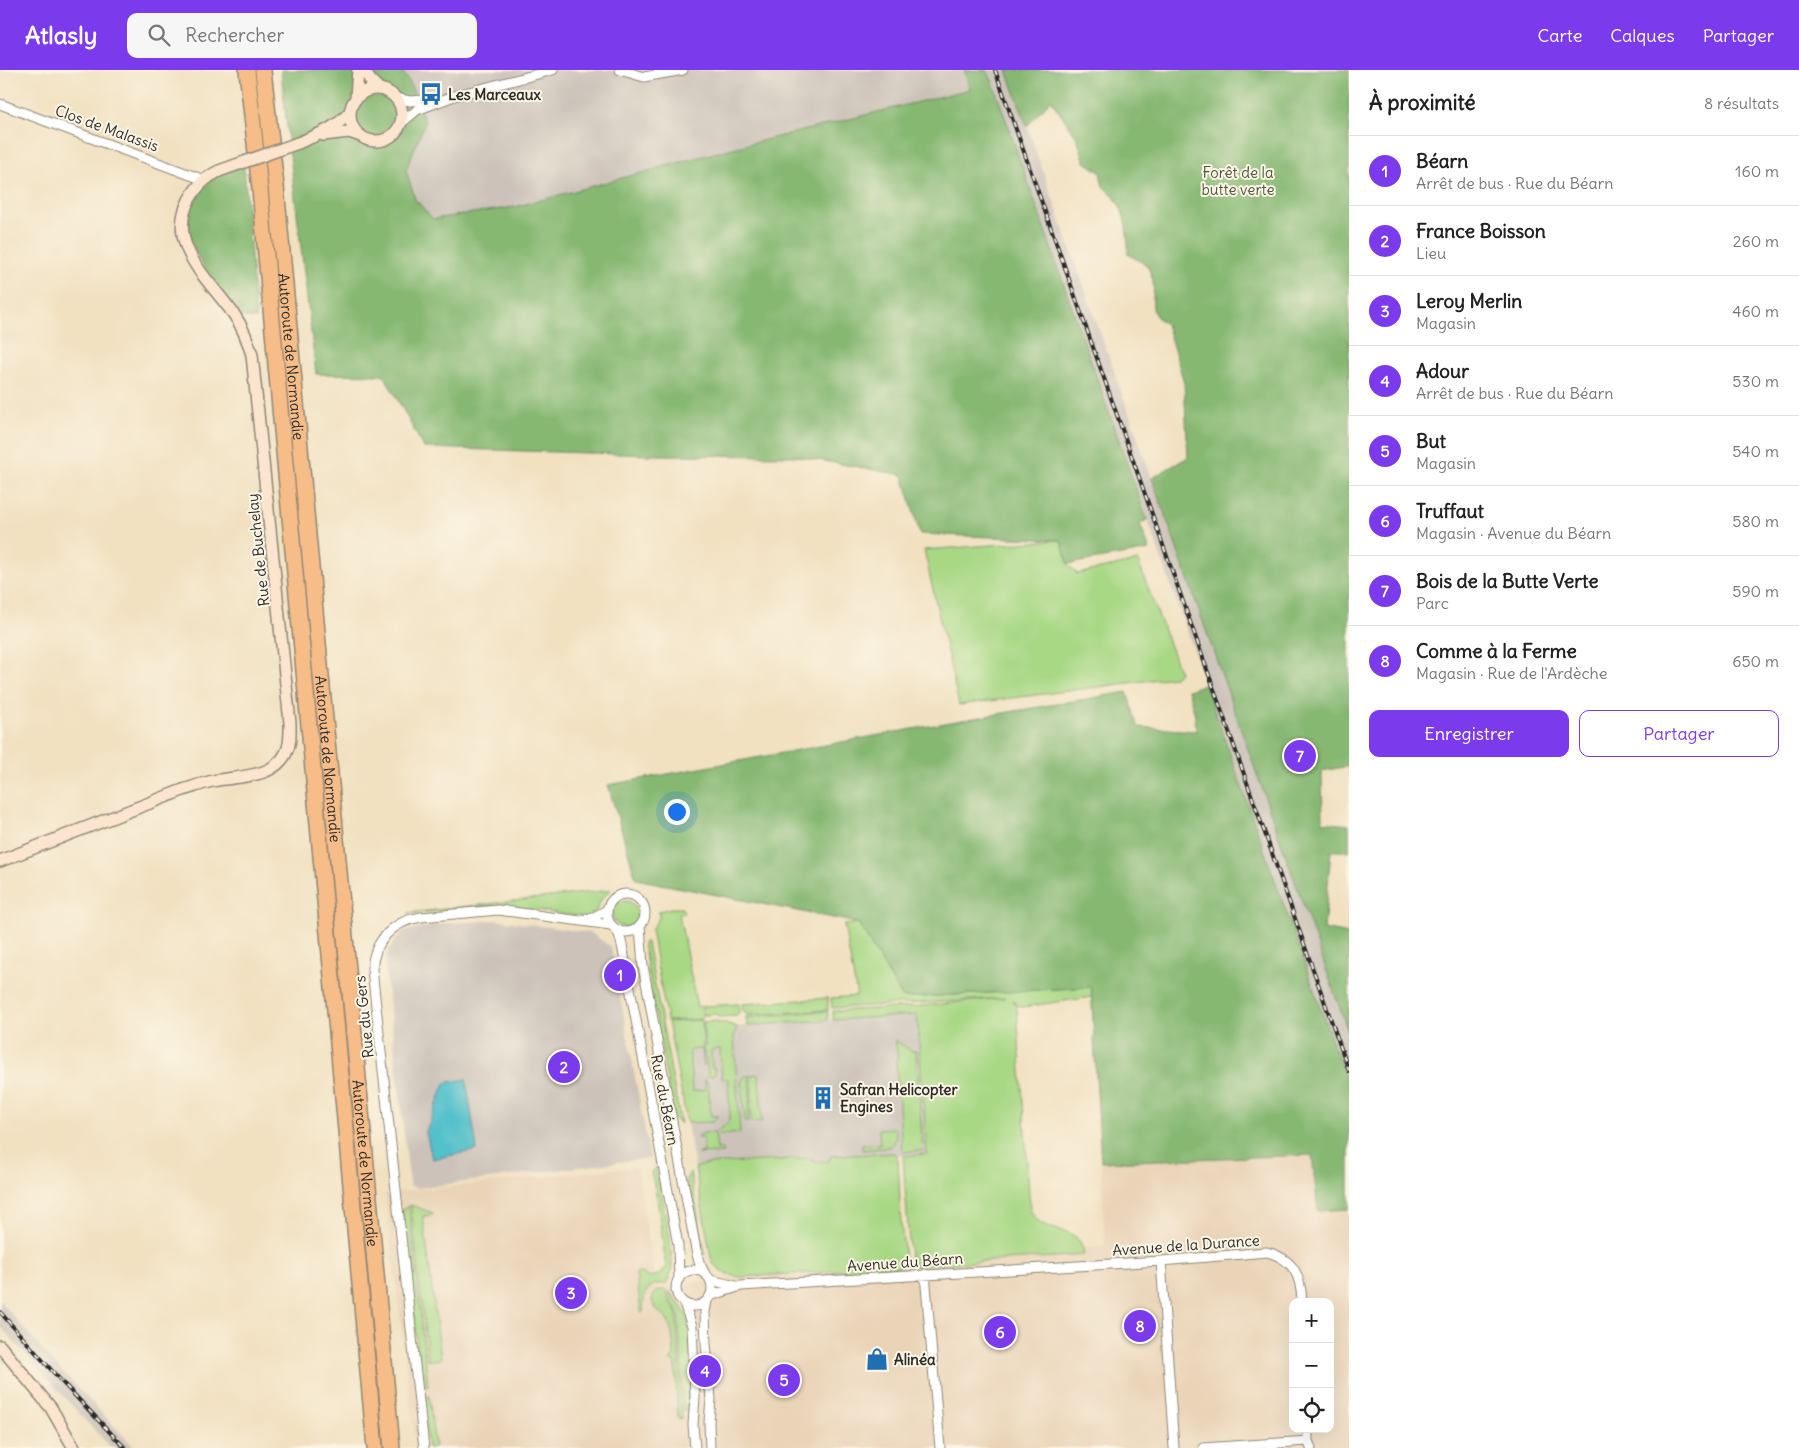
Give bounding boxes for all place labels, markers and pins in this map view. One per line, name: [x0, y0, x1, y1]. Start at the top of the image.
bus stop icon: Les Marceaux: [418, 81, 444, 107]
place label: Les Marceaux: [448, 85, 541, 104]
pin: 7: [1284, 737, 1316, 775]
pin: 1: [604, 956, 636, 994]
pin: 2: [548, 1048, 580, 1086]
place label: Safran Helicopter Engines: [840, 1080, 958, 1117]
building icon: Safran Helicopter Engines: [810, 1085, 836, 1111]
pin: 3: [555, 1274, 587, 1312]
pin: 8: [1124, 1307, 1156, 1345]
pin: 6: [984, 1313, 1016, 1351]
shop icon: Alinéa: [864, 1346, 890, 1372]
place label: Alinéa: [894, 1350, 936, 1369]
pin: 4: [689, 1352, 721, 1390]
pin: 5: [768, 1361, 800, 1399]

